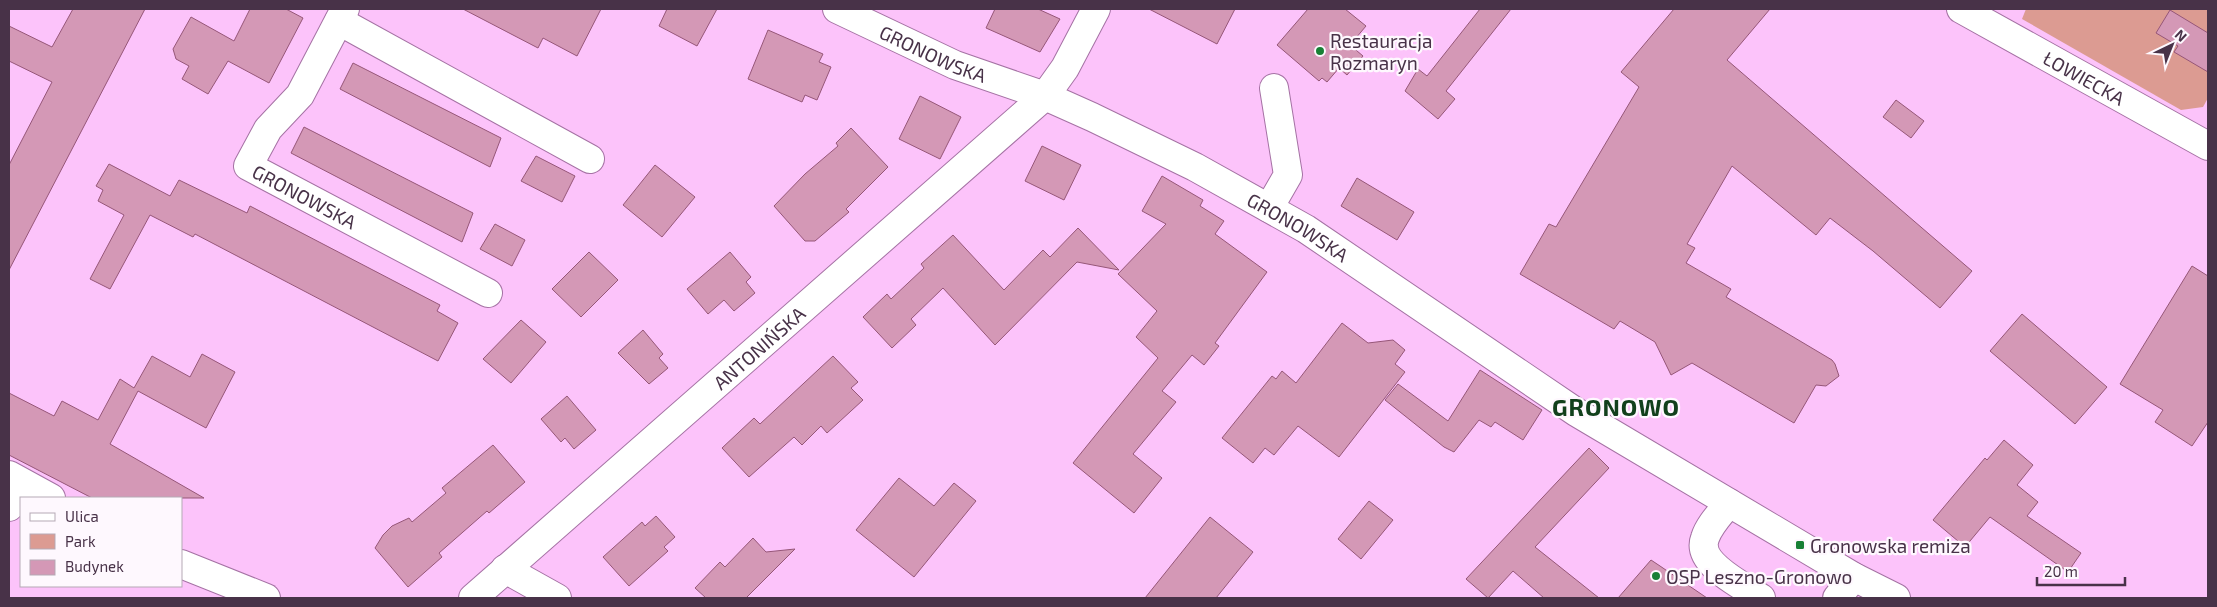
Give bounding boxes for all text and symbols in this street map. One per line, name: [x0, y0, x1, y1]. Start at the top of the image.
street label: GRONOWSKA: [876, 20, 990, 87]
north arrow: [2147, 20, 2197, 70]
text: N: [2172, 25, 2191, 45]
place label: Restauracja Rozmaryn: [1330, 29, 1433, 74]
marker: Restauracja Rozmaryn: [1314, 45, 1326, 57]
street label: ŁOWIECKA: [2039, 46, 2129, 109]
street label: GRONOWSKA: [249, 159, 361, 233]
street label: GRONOWSKA: [1244, 187, 1353, 266]
street label: ANTONIŃSKA: [708, 301, 809, 394]
district label: GRONOWO: [1552, 392, 1680, 421]
legend: [20, 497, 182, 587]
text: Ulica: [65, 507, 99, 525]
text: Park: [65, 532, 96, 550]
place label: Gronowska remiza: [1810, 534, 1971, 557]
marker: Gronowska remiza: [1794, 539, 1806, 551]
scale bar: [2037, 554, 2124, 586]
text: Budynek: [65, 557, 124, 575]
text: 20 m: [2044, 562, 2078, 580]
place label: OSP Leszno-Gronowo: [1666, 565, 1852, 588]
marker: OSP Leszno-Gronowo: [1650, 570, 1662, 582]

